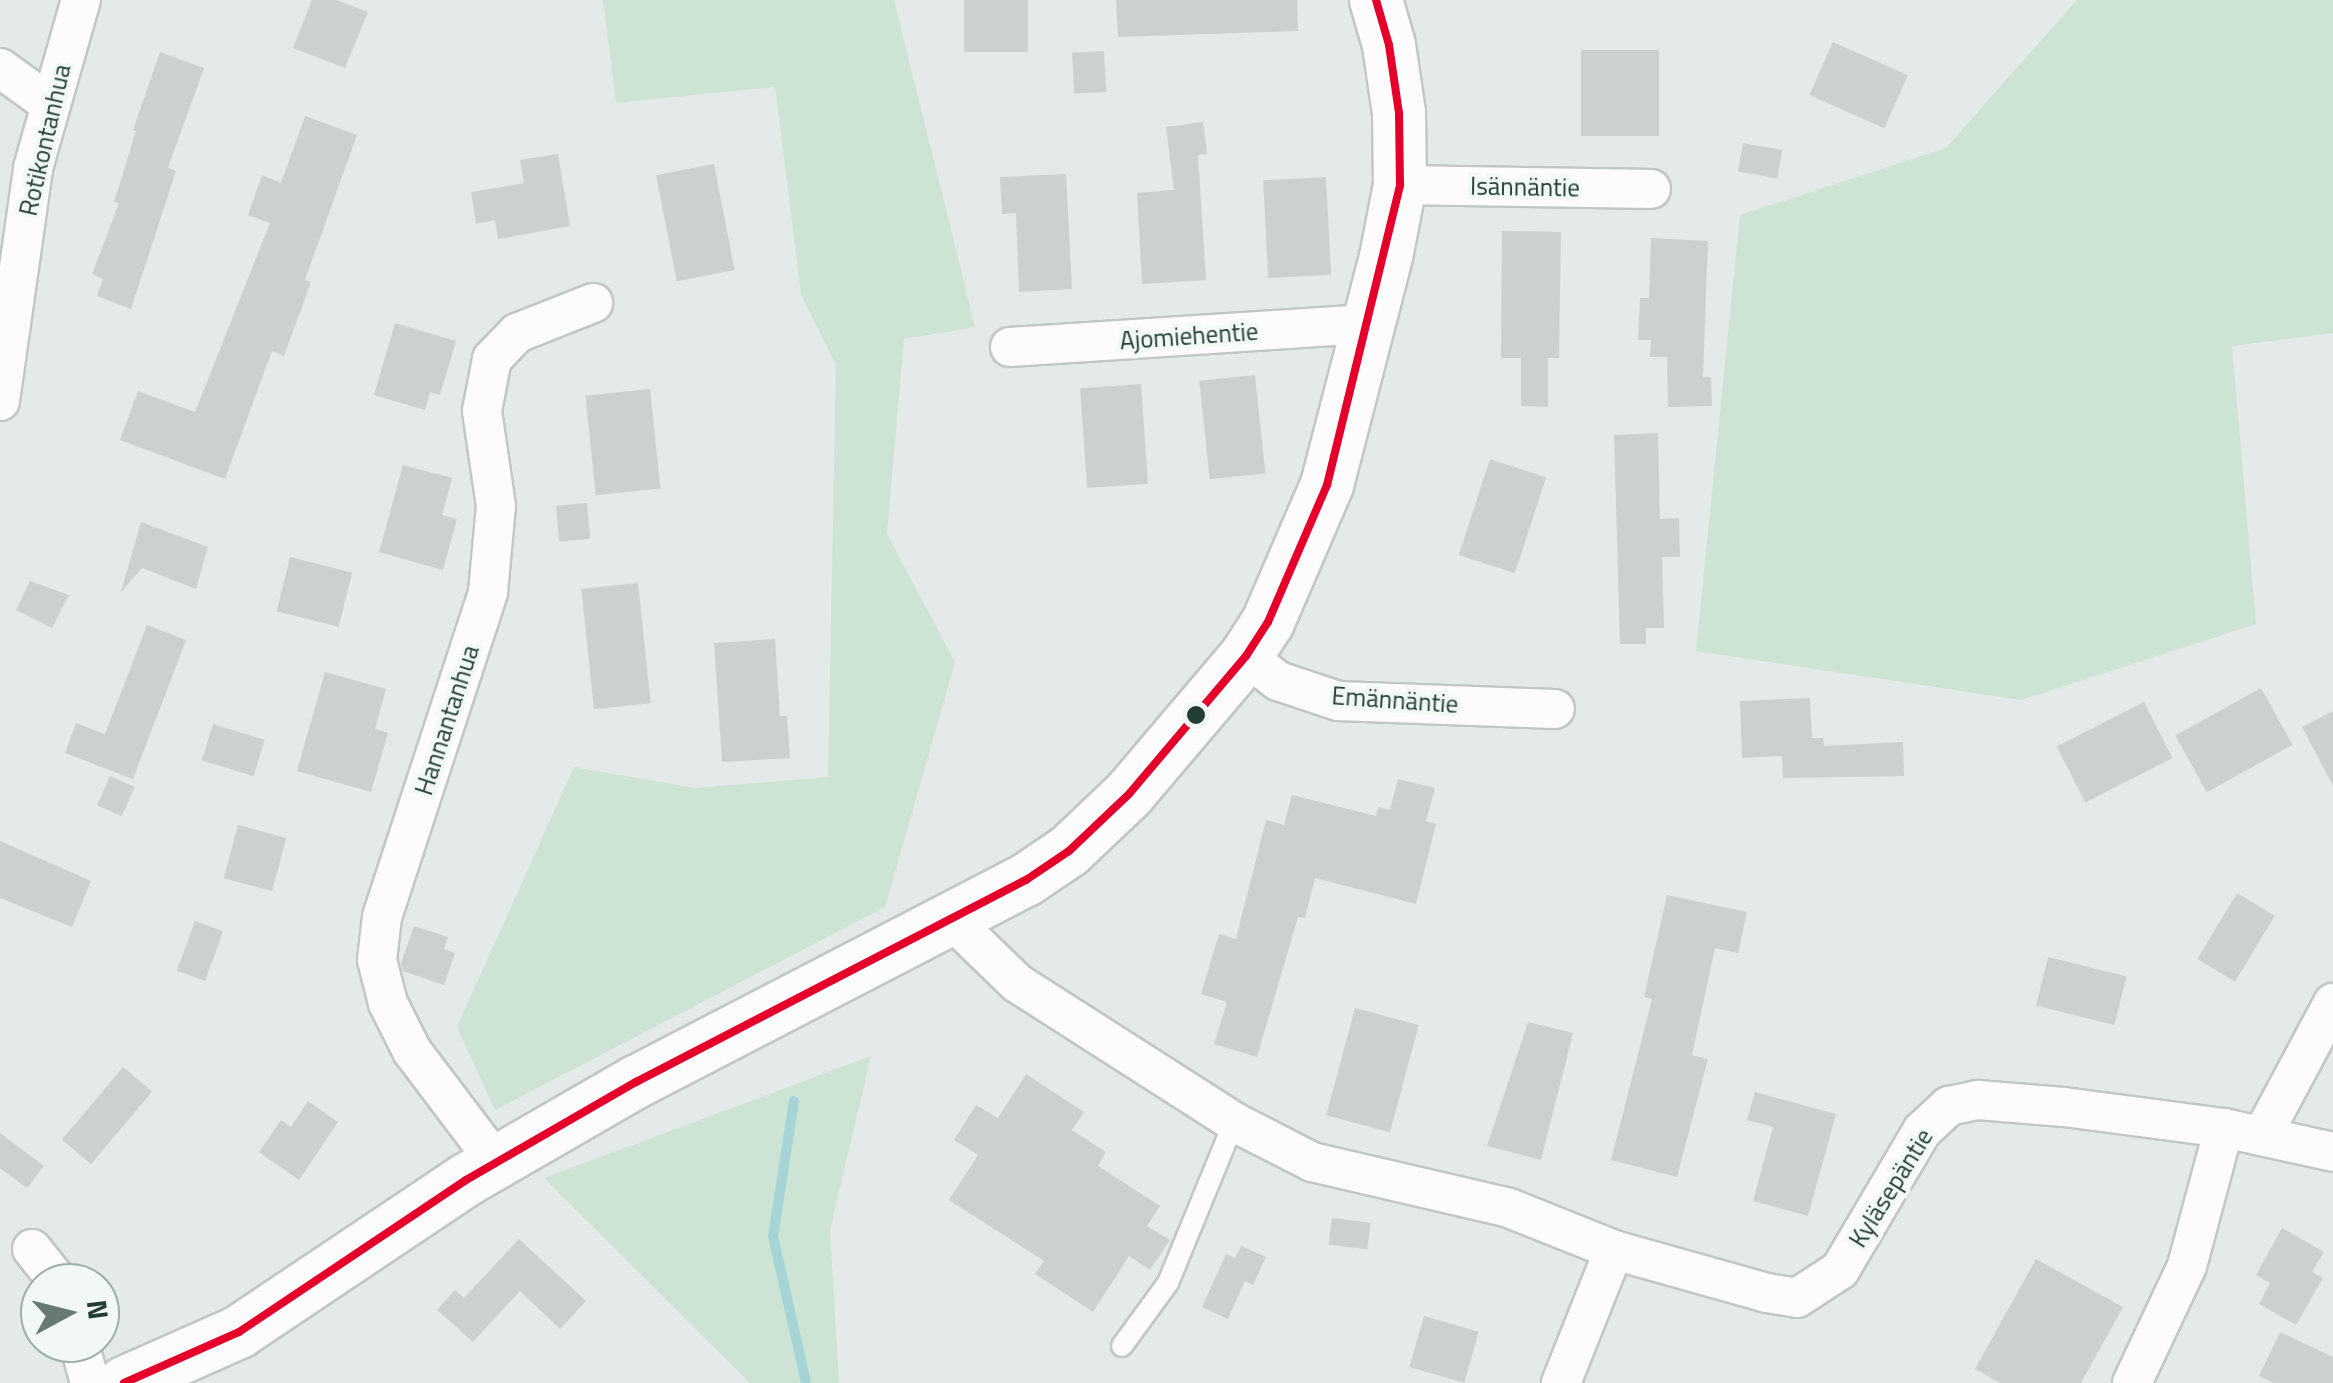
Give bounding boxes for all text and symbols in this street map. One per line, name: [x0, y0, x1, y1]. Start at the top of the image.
street label: Rotikontanhua: [13, 61, 77, 219]
street label: Isännäntie: [1470, 171, 1580, 203]
street label: Ajomiehentie: [1119, 316, 1259, 356]
street label: Hannantanhua: [409, 641, 485, 799]
street label: Emännäntie: [1331, 681, 1459, 719]
unlabelled marker: [1186, 705, 1206, 725]
street label: Kyläsepäntie: [1843, 1123, 1939, 1253]
north arrow: [20, 1263, 120, 1363]
text: N: [76, 1297, 121, 1322]

